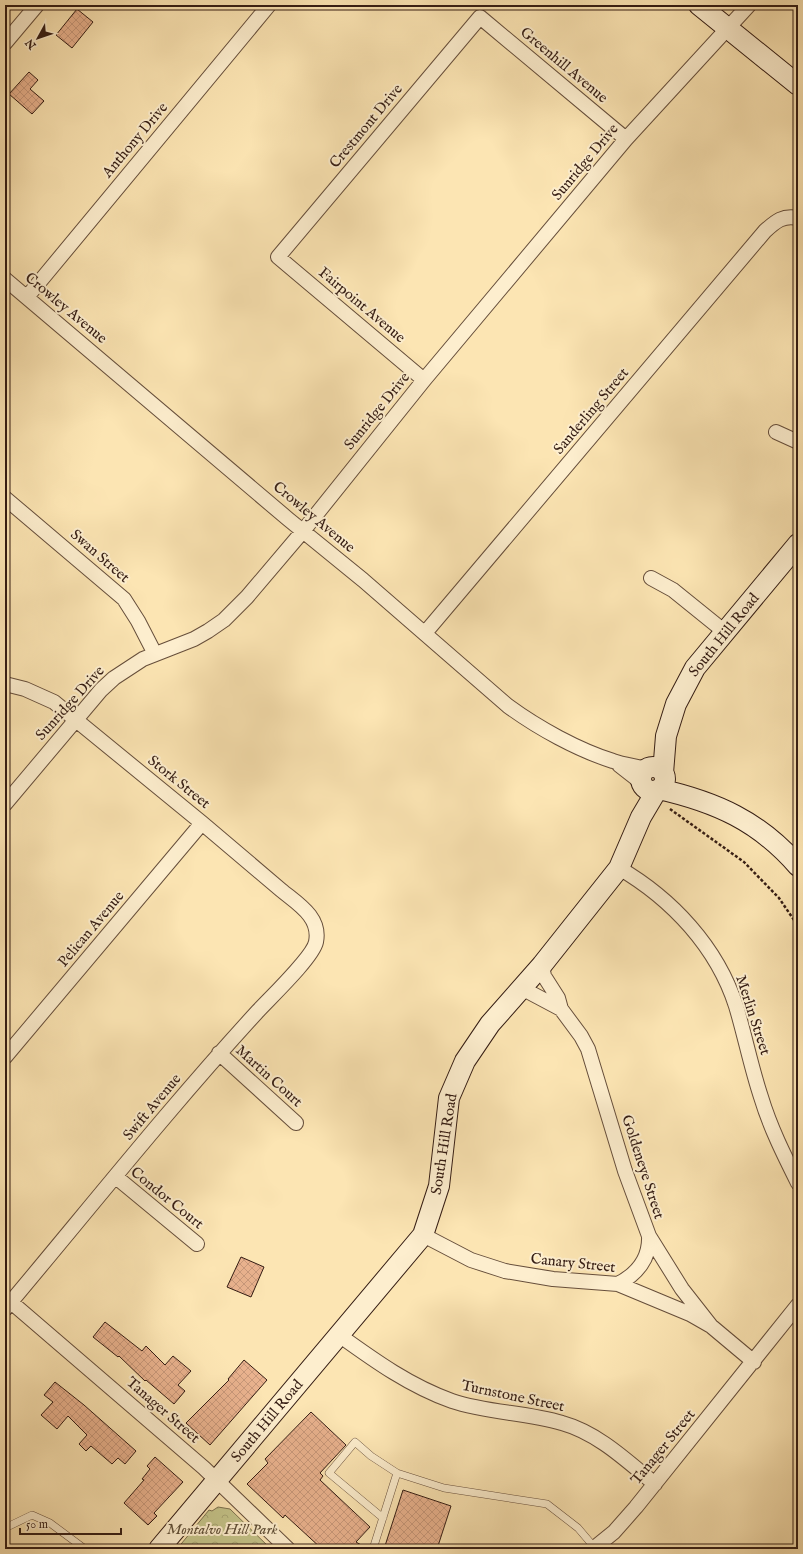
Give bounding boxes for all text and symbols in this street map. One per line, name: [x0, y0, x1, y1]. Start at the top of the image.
north arrow: [18, 18, 58, 58]
street label: Greenhill Avenue: [516, 23, 612, 107]
text: N: [22, 35, 40, 53]
street label: Crestmont Drive: [325, 80, 407, 172]
street label: Anthony Drive: [97, 98, 172, 182]
street label: Sunridge Drive: [547, 120, 623, 204]
street label: Fairpoint Avenue: [315, 263, 409, 347]
street label: Crowley Avenue: [21, 268, 111, 348]
street label: Sanderling Street: [549, 364, 633, 458]
street label: Sunridge Drive: [340, 368, 414, 454]
street label: Crowley Avenue: [269, 477, 359, 557]
street label: Swan Street: [66, 525, 134, 587]
street label: South Hill Road: [684, 589, 764, 681]
street label: Sunridge Drive: [31, 662, 109, 744]
street label: Stork Street: [144, 751, 214, 813]
street label: Pelican Avenue: [54, 887, 128, 971]
street label: Merlin Street: [731, 973, 775, 1057]
street label: Martin Court: [232, 1041, 306, 1111]
street label: Swift Avenue: [119, 1070, 185, 1144]
street label: South Hill Road: [427, 1091, 462, 1196]
street label: Goldeneye Street: [617, 1113, 669, 1221]
street label: Condor Court: [127, 1163, 207, 1233]
street label: Canary Street: [530, 1249, 616, 1277]
street label: Tanager Street: [122, 1373, 204, 1447]
street label: South Hill Road: [227, 1375, 308, 1466]
street label: Turnstone Street: [460, 1376, 566, 1416]
street label: Tanager Street: [627, 1405, 699, 1489]
scale bar: [20, 1510, 121, 1536]
text: 50 m: [26, 1517, 48, 1532]
park label: Montalvo Hill Park: [166, 1520, 278, 1539]

